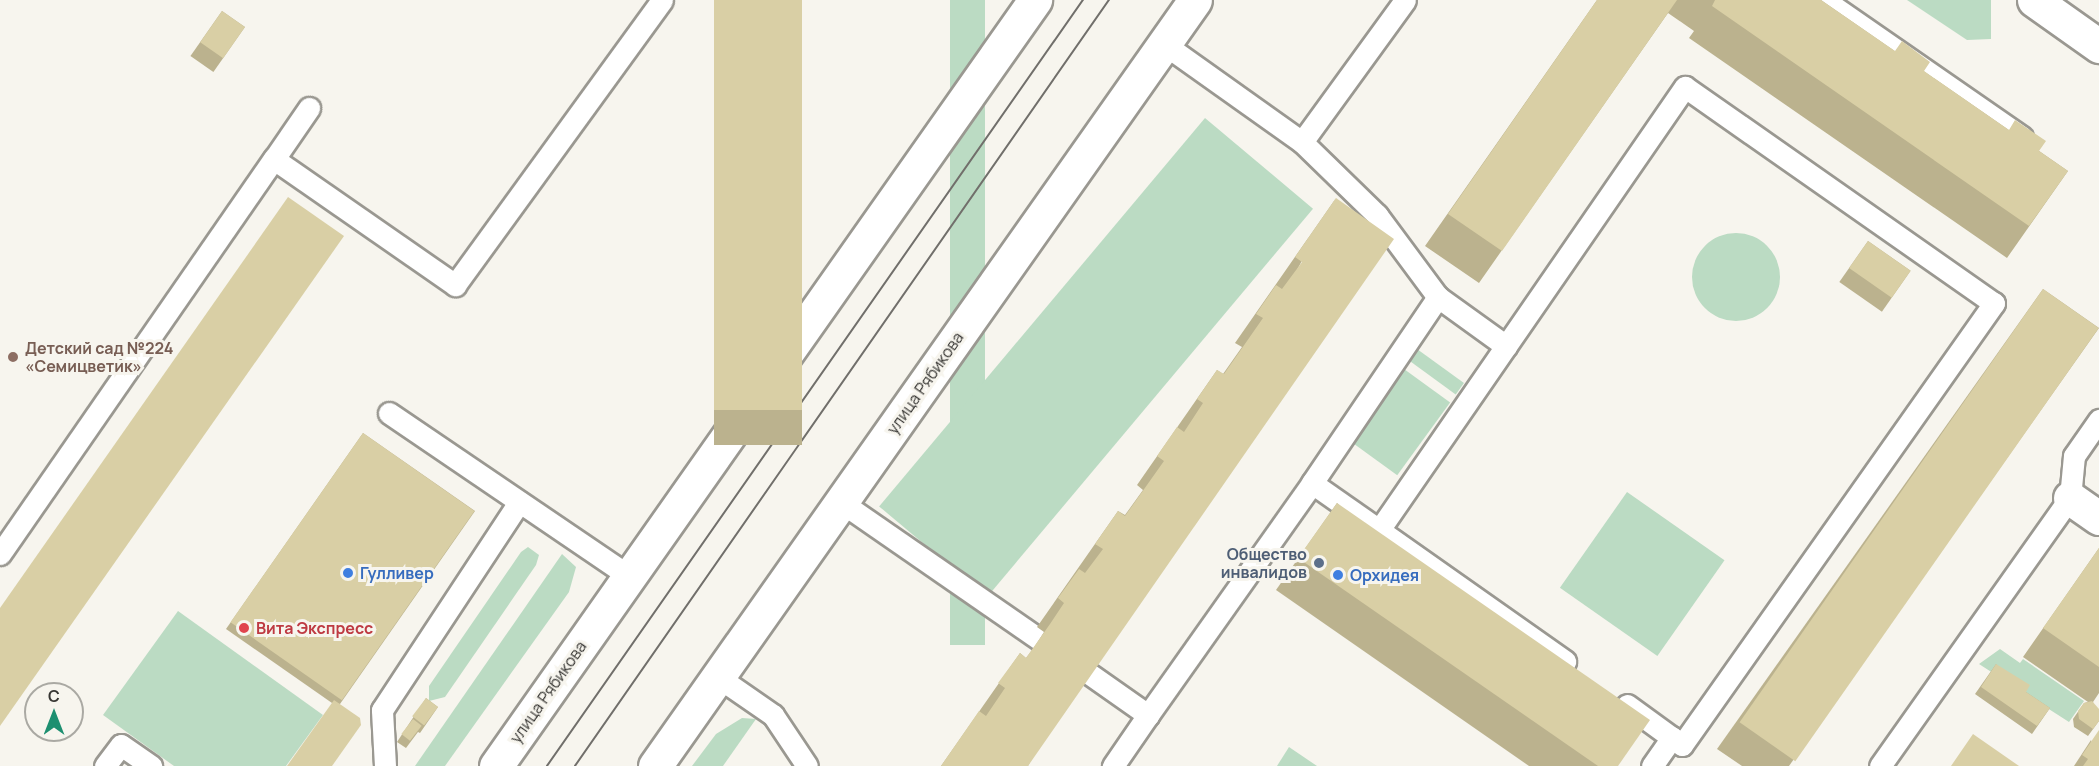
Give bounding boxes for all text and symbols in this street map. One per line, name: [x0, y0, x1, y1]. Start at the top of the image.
street label: улица Рябикова: [883, 328, 967, 438]
place label: Детский сад №224 «Семицветик»: [25, 338, 173, 376]
marker: Детский сад №224 «Семицветик»: [6, 350, 20, 364]
place label: Общество инвалидов: [1221, 544, 1307, 582]
marker: Общество инвалидов: [1312, 556, 1326, 570]
place label: Гулливер: [360, 563, 434, 583]
place label: Орхидея: [1350, 565, 1419, 585]
marker: Гулливер: [341, 566, 355, 580]
marker: Орхидея: [1331, 568, 1345, 582]
place label: Вита Экспресс: [256, 618, 373, 638]
marker: Вита Экспресс: [237, 621, 251, 635]
street label: улица Рябикова: [506, 637, 590, 747]
north arrow: [24, 682, 84, 742]
text: С: [48, 685, 60, 707]

